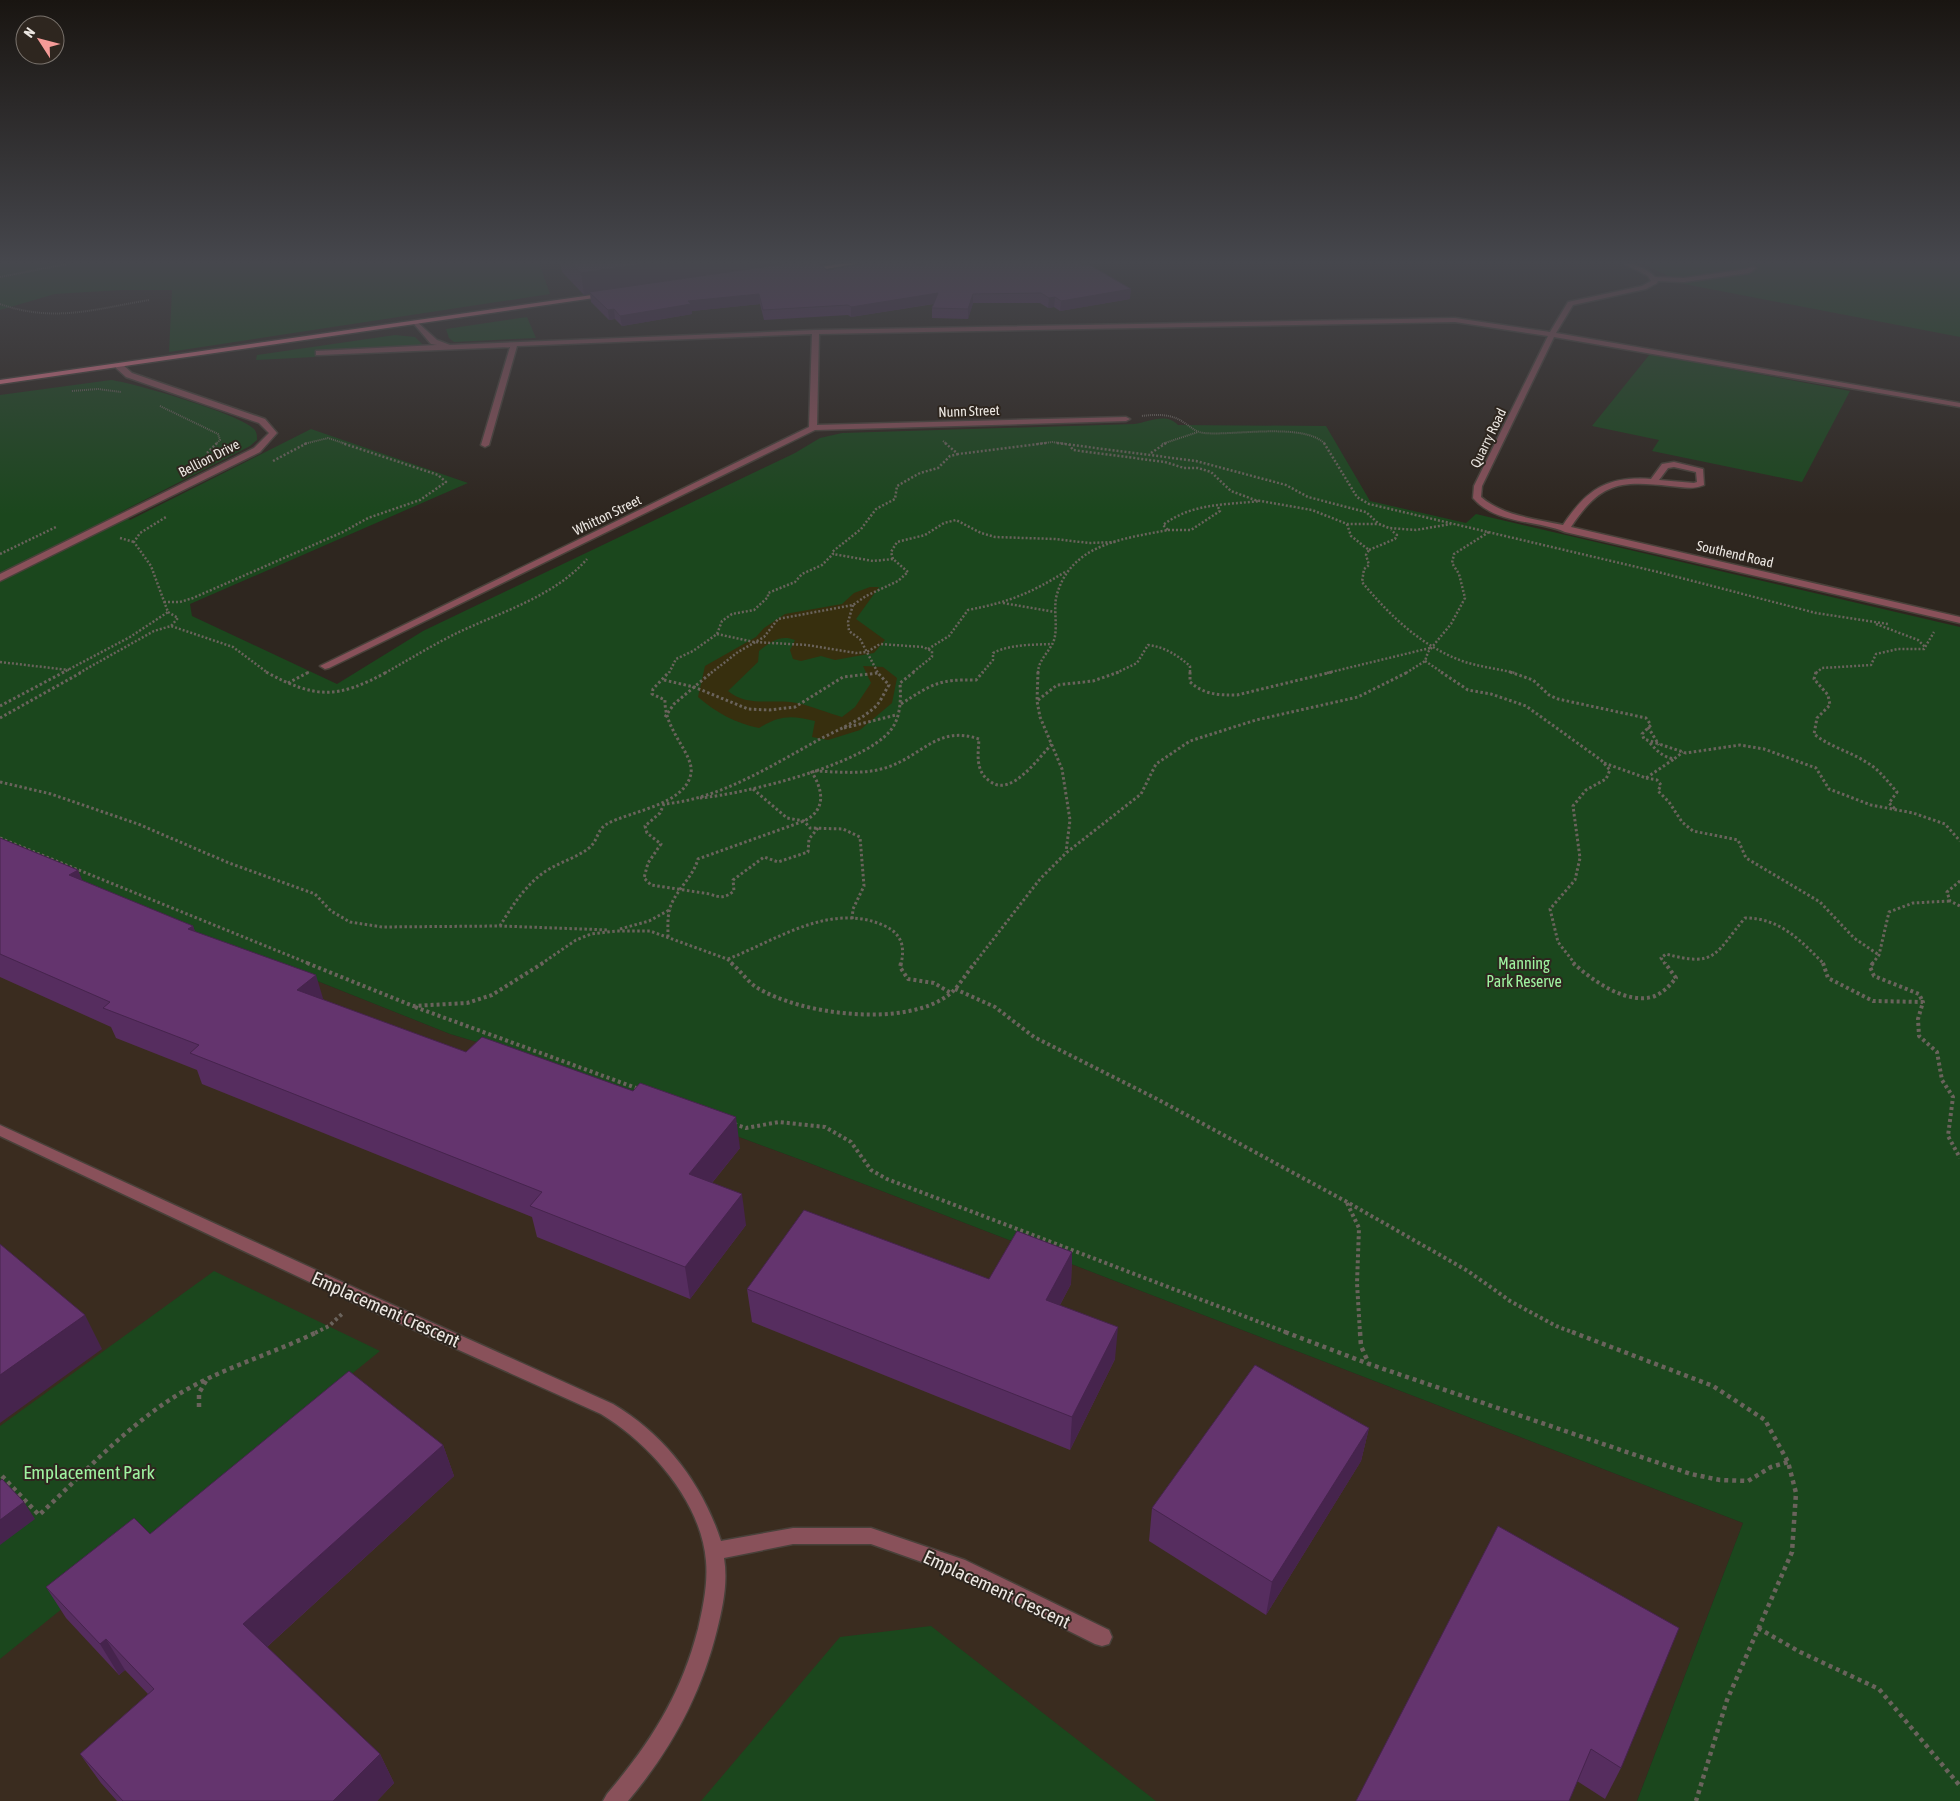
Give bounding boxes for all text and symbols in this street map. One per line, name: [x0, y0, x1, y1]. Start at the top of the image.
north arrow: [15, 15, 65, 65]
text: N: [21, 24, 38, 40]
street label: Nunn Street: [938, 402, 1000, 420]
street label: Quarry Road: [1467, 406, 1509, 470]
street label: Bellion Drive: [176, 436, 242, 480]
street label: Whitton Street: [570, 492, 644, 538]
street label: Southend Road: [1695, 537, 1775, 571]
park label: Manning Park Reserve: [1486, 954, 1562, 990]
street label: Emplacement Crescent: [309, 1266, 463, 1352]
park label: Emplacement Park: [23, 1461, 155, 1483]
street label: Emplacement Crescent: [920, 1545, 1074, 1633]

